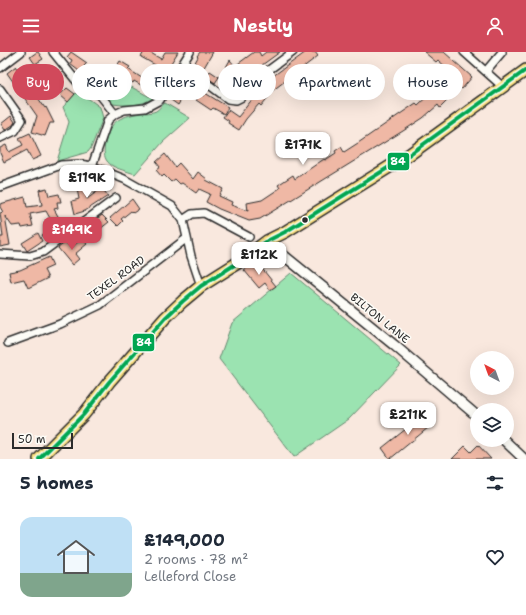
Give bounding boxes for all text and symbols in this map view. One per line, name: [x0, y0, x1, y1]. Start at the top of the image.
text: Nestly: [233, 14, 293, 38]
icon: menu: [20, 15, 42, 37]
icon: person: [484, 15, 506, 37]
chip: Buy: [12, 64, 64, 100]
chip: Rent: [72, 64, 132, 100]
chip: Filters: [140, 64, 210, 100]
chip: New: [218, 64, 276, 100]
chip: Apartment: [284, 64, 385, 100]
chip: House: [393, 64, 463, 100]
pin: £171K: [275, 132, 331, 166]
text: £171K: [284, 136, 322, 153]
line badge: 84: [387, 152, 410, 171]
text: 84: [390, 154, 406, 169]
pin: £119K: [59, 165, 115, 199]
text: £119K: [68, 169, 106, 186]
unlabelled marker: [300, 215, 310, 225]
pin: £149K: [44, 217, 100, 251]
text: £149K: [52, 221, 92, 238]
pin: £112K: [231, 242, 287, 276]
text: £112K: [240, 246, 278, 263]
street label: TEXEL ROAD: [85, 253, 148, 304]
street label: BILTON LANE: [347, 290, 412, 347]
line badge: 84: [132, 333, 155, 352]
text: 84: [136, 335, 152, 350]
north arrow: [470, 351, 514, 395]
map controls: [470, 351, 514, 447]
pin: £211K: [380, 402, 436, 436]
button: layers: [470, 403, 514, 447]
text: £211K: [389, 406, 427, 423]
scale bar: [12, 431, 73, 450]
text: 50 m: [18, 432, 46, 447]
text: 5 homes: [20, 472, 93, 494]
icon: filters: [484, 472, 506, 494]
text: £149,000: [144, 529, 225, 551]
icon: home: [52, 533, 100, 581]
icon: heart: [484, 546, 506, 568]
text: 2 rooms · 78 m²: [144, 551, 248, 568]
text: Lelleford Close: [144, 568, 236, 585]

